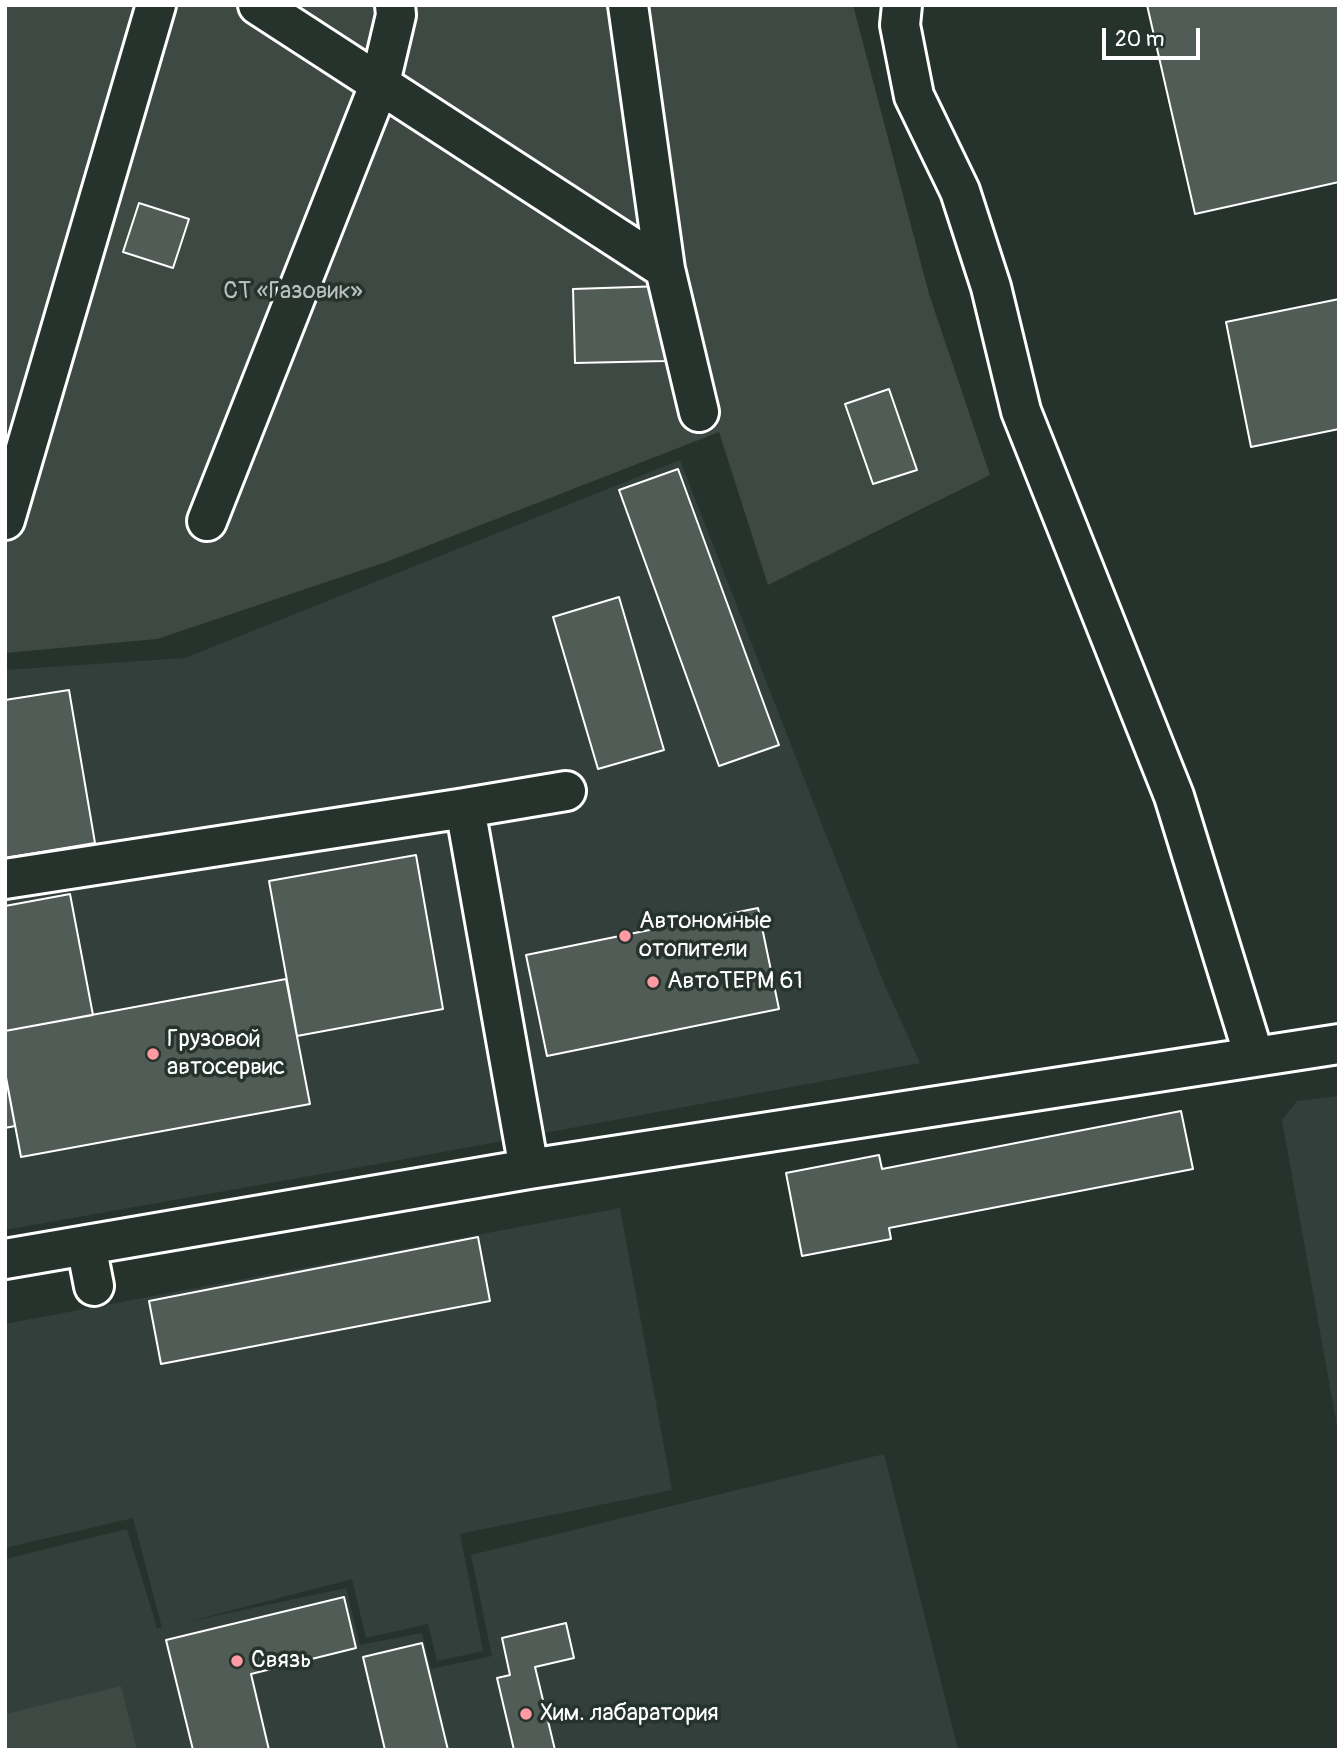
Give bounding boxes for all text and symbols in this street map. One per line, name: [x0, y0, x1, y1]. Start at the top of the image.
scale bar: [1106, 14, 1204, 58]
text: 20 m: [1115, 26, 1164, 53]
park label: СТ «Газовик»: [223, 278, 363, 306]
place label: Автономные отопители: [639, 908, 771, 964]
marker: Автономные отопители: [617, 928, 633, 944]
place label: АвтоТЕРМ 61: [667, 968, 803, 996]
marker: АвтоТЕРМ 61: [645, 974, 661, 990]
place label: Грузовой автосервис: [167, 1026, 285, 1082]
marker: Грузовой автосервис: [145, 1046, 161, 1062]
place label: Связь: [251, 1647, 312, 1675]
marker: Связь: [229, 1653, 245, 1669]
place label: Хим. лабаратория: [540, 1700, 719, 1728]
marker: Хим. лабаратория: [518, 1706, 534, 1722]

